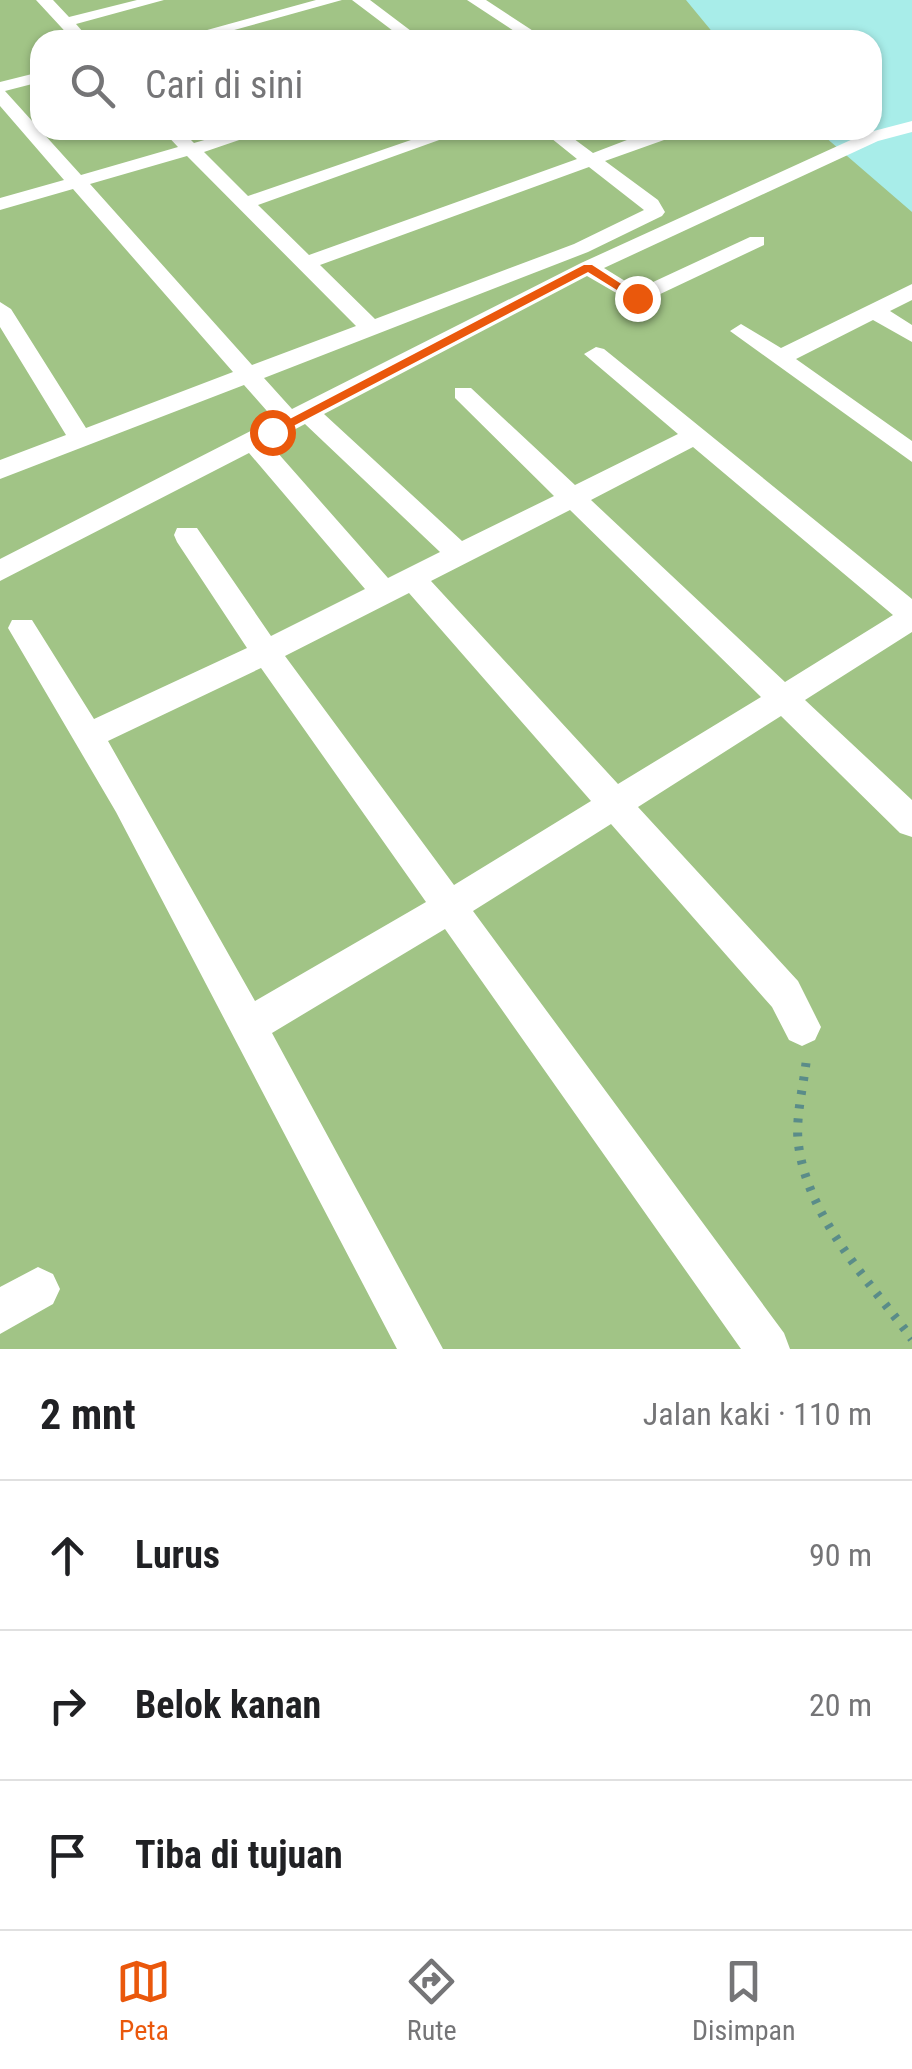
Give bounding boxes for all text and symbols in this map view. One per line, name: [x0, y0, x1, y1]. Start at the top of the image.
search box: [30, 30, 882, 140]
icon: search: [65, 58, 120, 113]
text: Cari di sini: [145, 63, 303, 107]
route end: [615, 276, 661, 322]
route start: [250, 410, 296, 456]
text: 2 mnt: [40, 1390, 136, 1439]
text: Jalan kaki · 110 m: [643, 1395, 872, 1433]
icon: ahead: [40, 1528, 95, 1583]
text: Lurus: [135, 1533, 220, 1577]
text: 90 m: [809, 1536, 872, 1574]
icon: right: [40, 1678, 95, 1733]
text: Belok kanan: [135, 1683, 321, 1727]
text: 20 m: [809, 1686, 872, 1724]
icon: arrive: [40, 1828, 95, 1883]
text: Tiba di tujuan: [135, 1833, 343, 1877]
tab: Peta: [116, 1954, 171, 2047]
tab: Rute: [404, 1954, 459, 2047]
tab: Disimpan: [692, 1954, 796, 2047]

